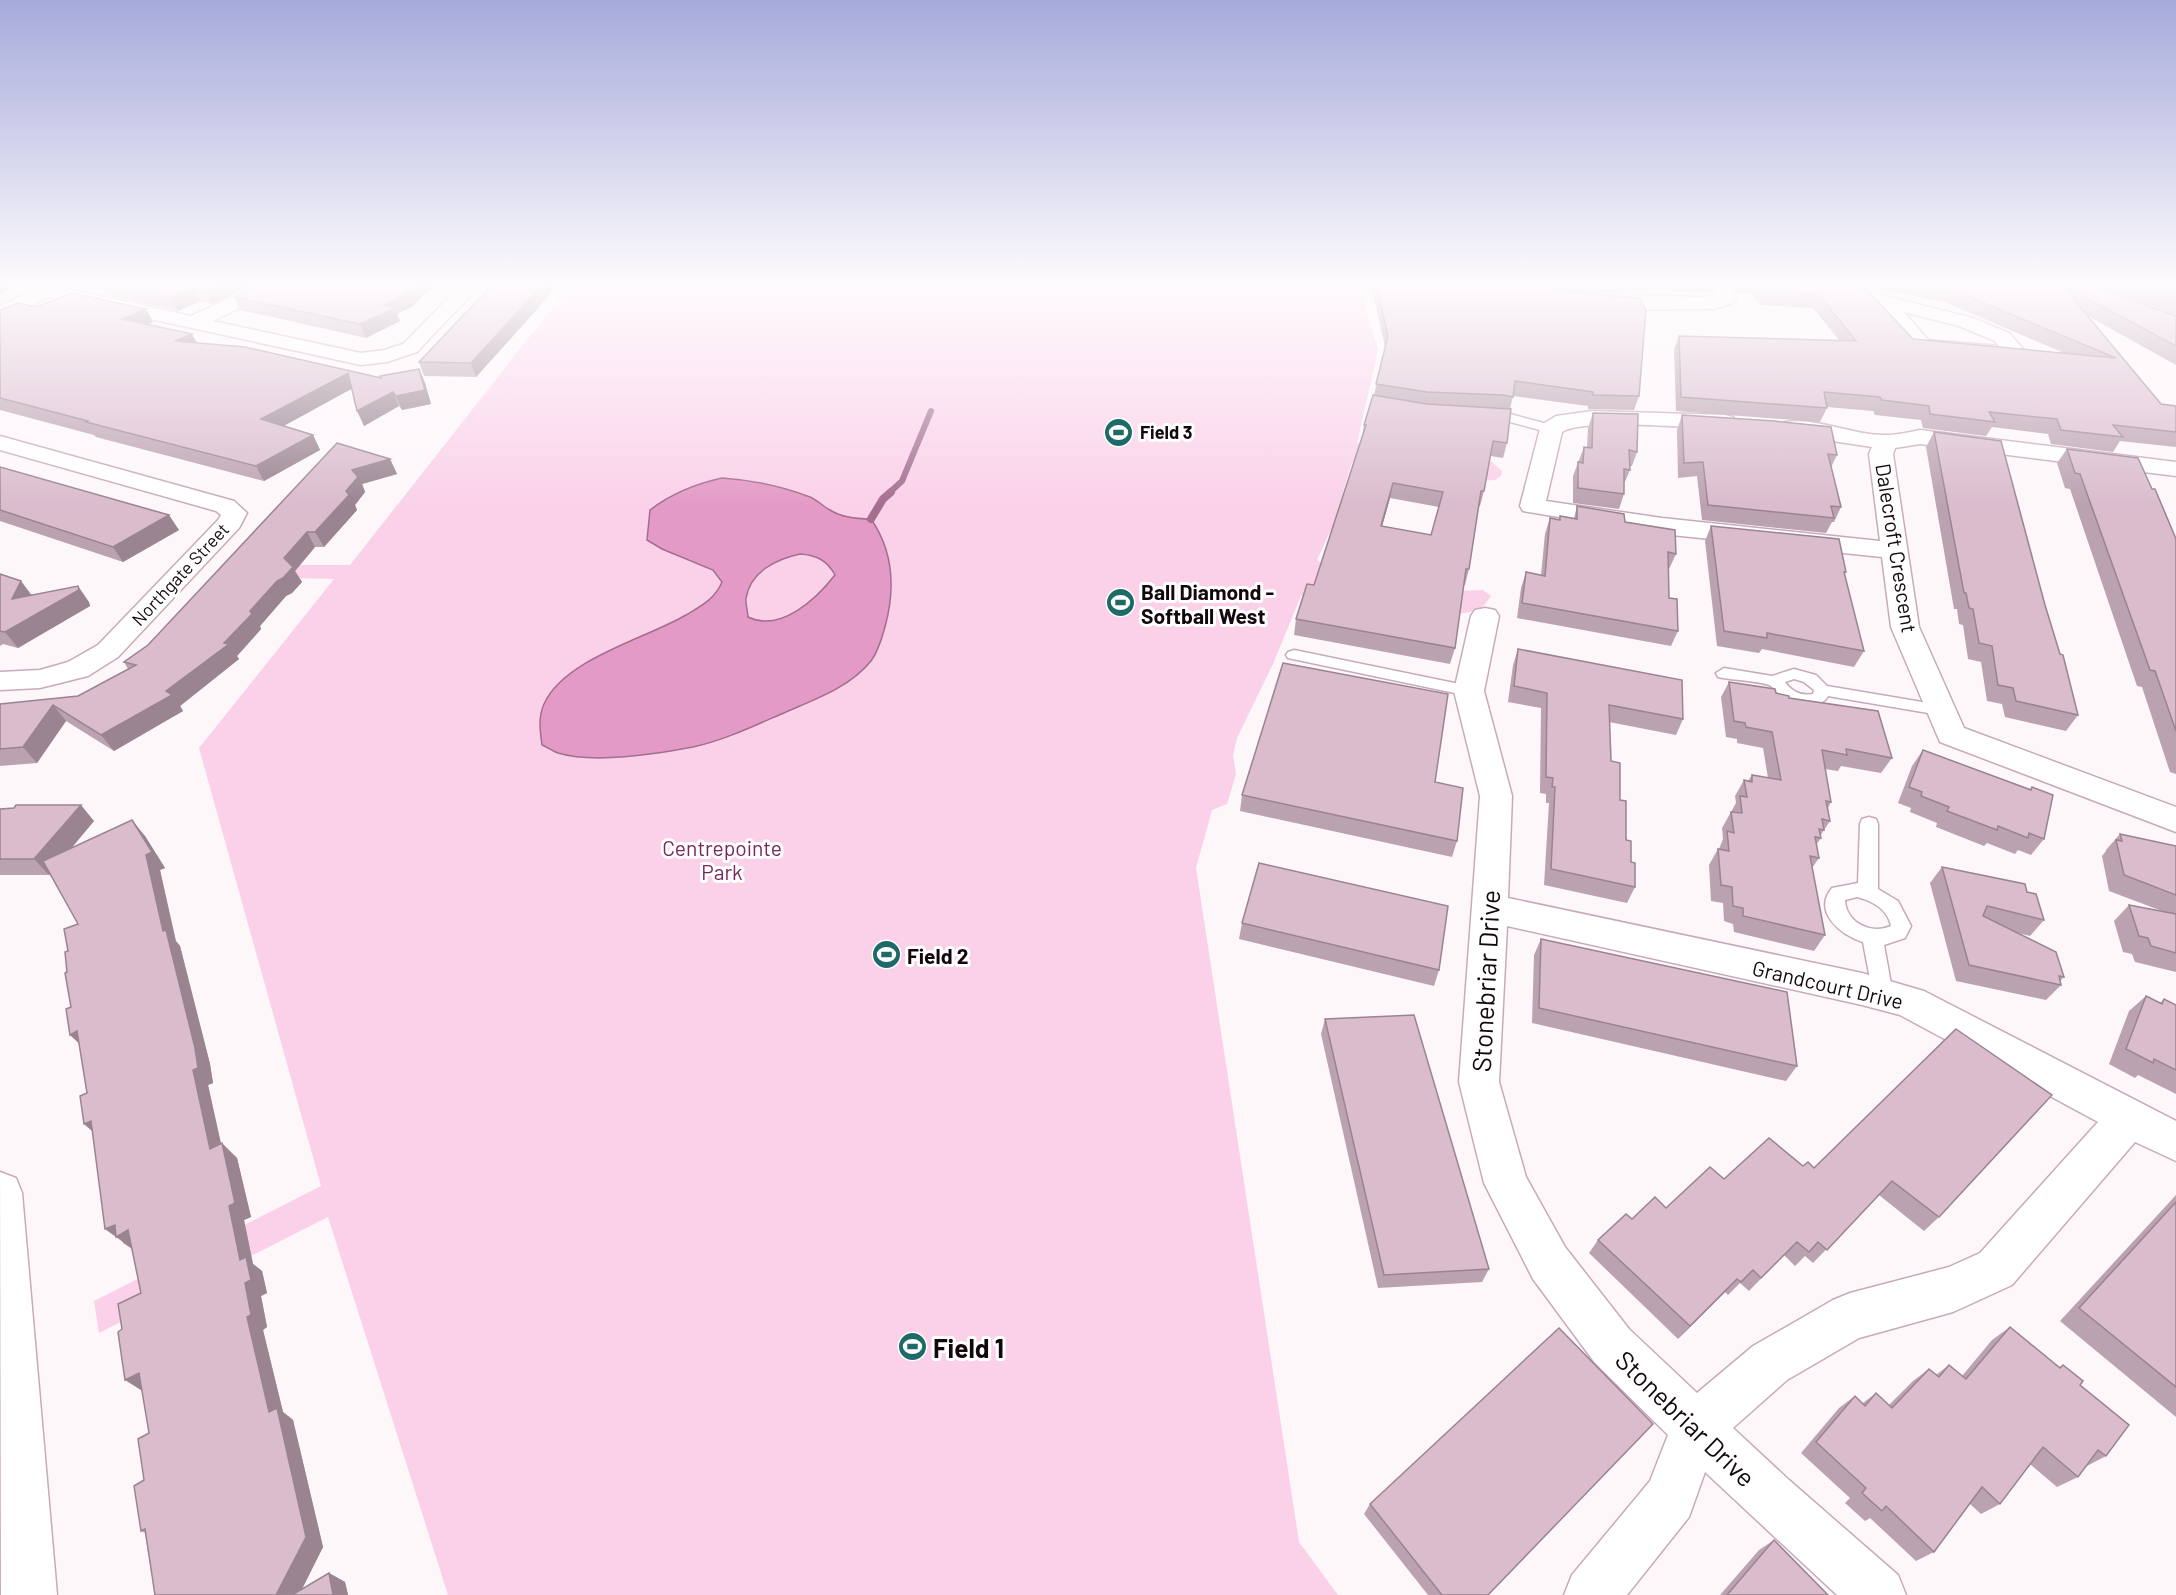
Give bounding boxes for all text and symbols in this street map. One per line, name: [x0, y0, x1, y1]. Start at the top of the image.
sports icon: Field 3: [1103, 416, 1135, 448]
place label: Field 3: [1140, 421, 1192, 443]
street label: Dalecroft Crescent: [1871, 462, 1923, 634]
street label: Northgate Street: [127, 518, 233, 630]
place label: Ball Diamond - Softball West: [1141, 579, 1274, 628]
sports icon: Ball Diamond - Softball West: [1104, 587, 1136, 619]
park label: Centrepointe Park: [662, 835, 782, 884]
street label: Stonebriar Drive: [1465, 889, 1505, 1073]
sports icon: Field 2: [870, 939, 902, 971]
place label: Field 2: [907, 943, 969, 968]
street label: Grandcourt Drive: [1750, 955, 1906, 1013]
sports icon: Field 1: [896, 1331, 928, 1363]
place label: Field 1: [933, 1332, 1004, 1363]
street label: Stonebriar Drive: [1610, 1344, 1762, 1492]

